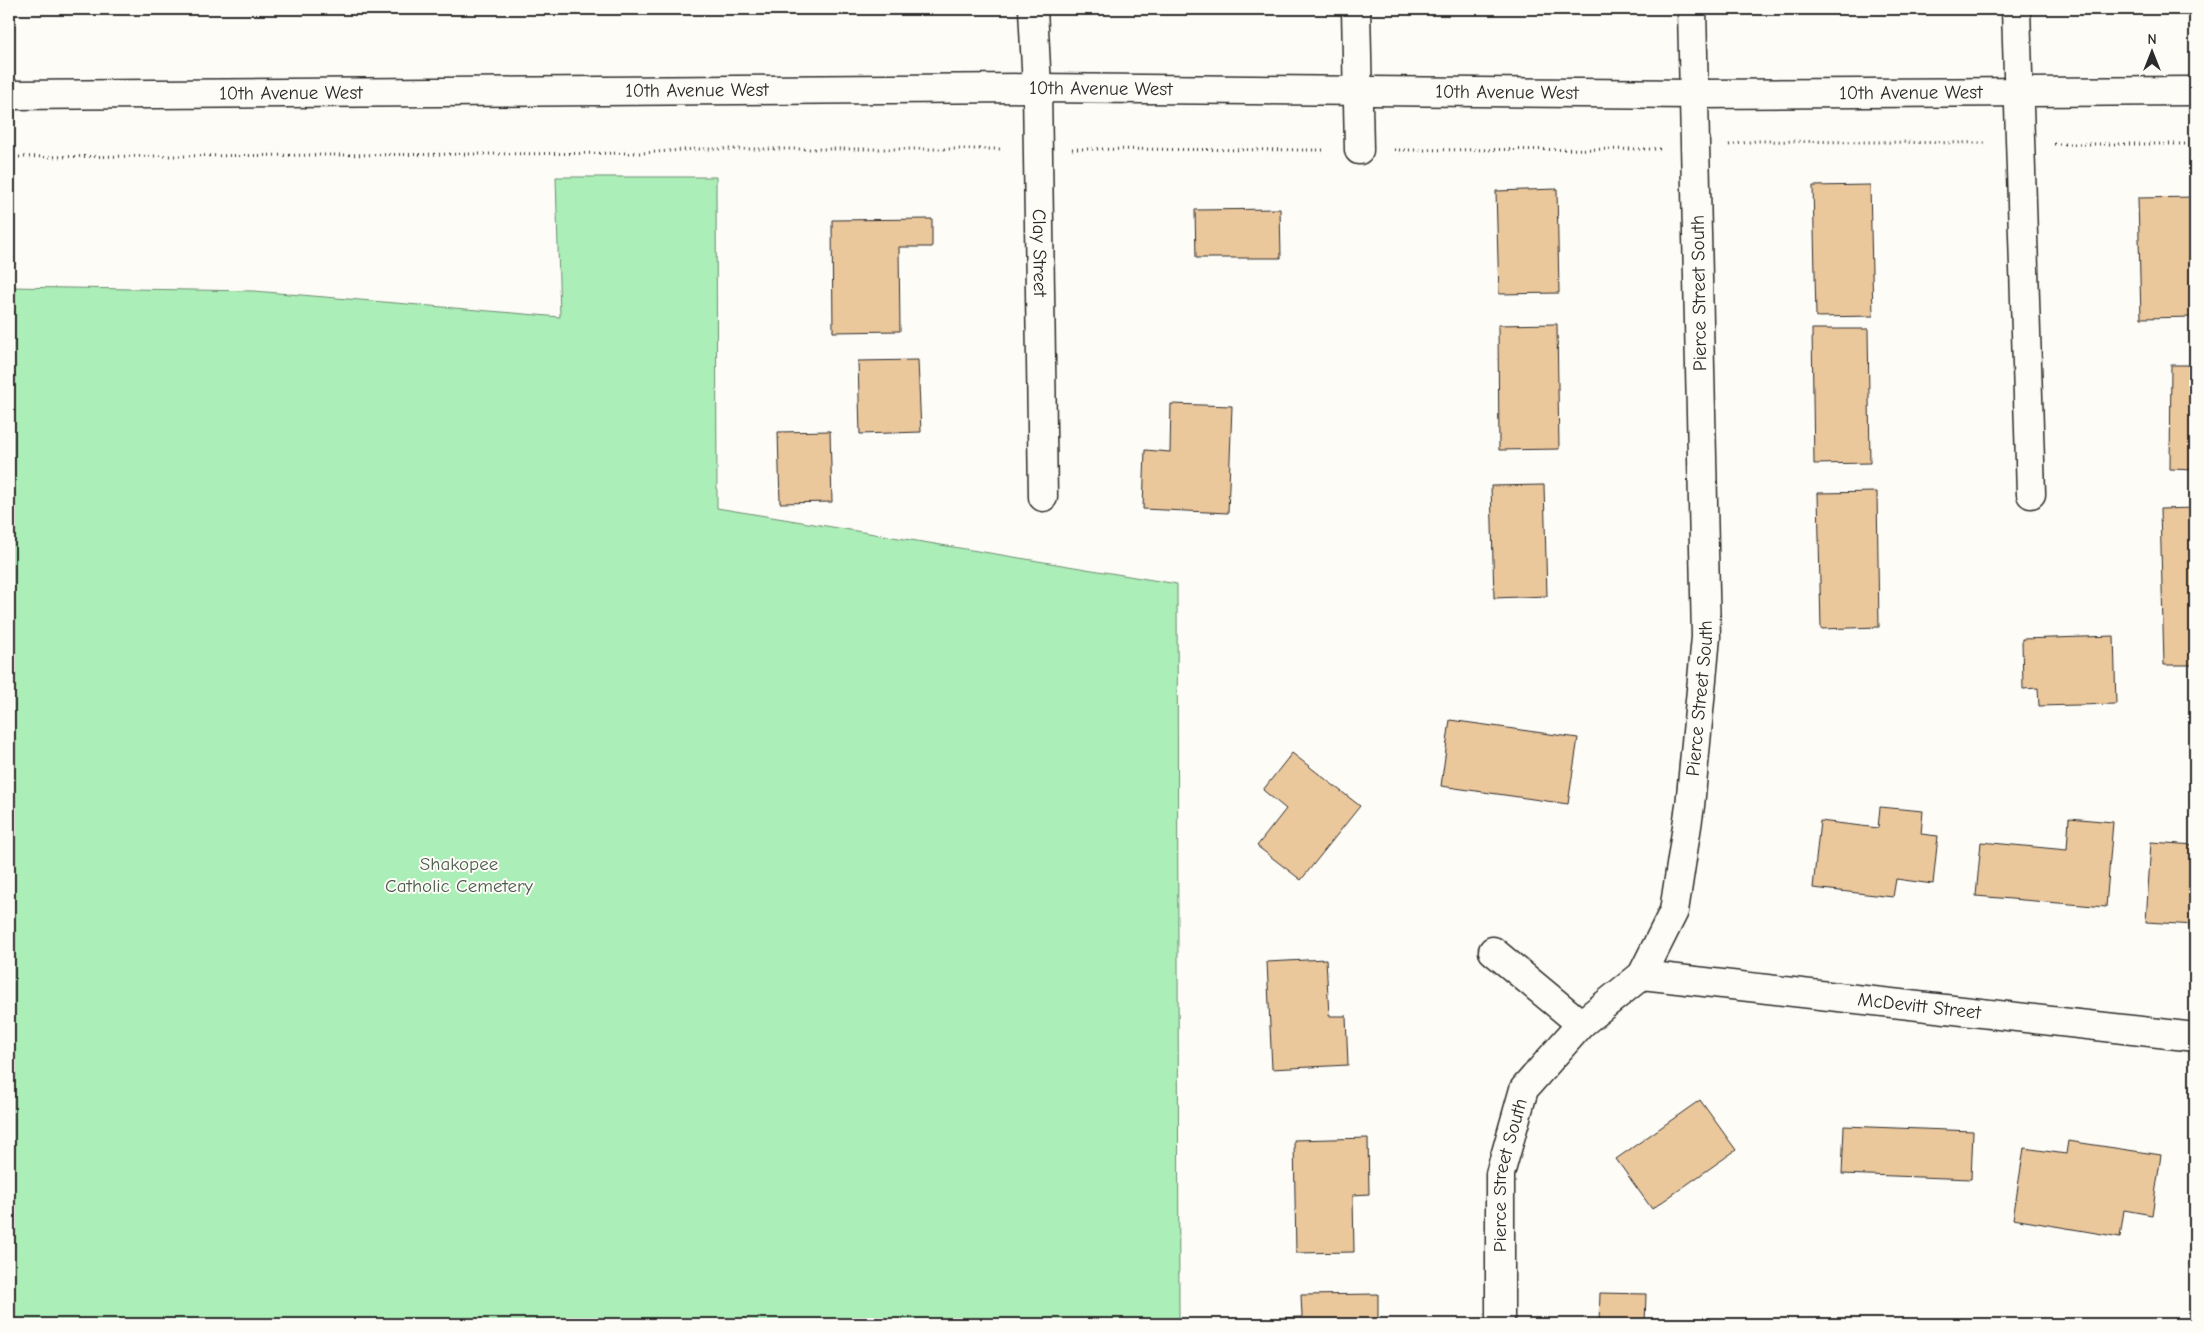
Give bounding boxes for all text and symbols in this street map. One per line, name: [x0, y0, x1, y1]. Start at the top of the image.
north arrow: [2126, 28, 2176, 78]
text: N: [2147, 31, 2157, 48]
street label: 10th Avenue West: [1029, 77, 1173, 100]
street label: 10th Avenue West: [625, 79, 769, 102]
street label: 10th Avenue West: [1435, 81, 1579, 104]
street label: 10th Avenue West: [1839, 81, 1983, 104]
street label: 10th Avenue West: [219, 82, 363, 105]
street label: Clay Street: [1028, 209, 1051, 298]
street label: Pierce Street South: [1687, 215, 1711, 371]
street label: Pierce Street South: [1682, 620, 1717, 777]
park label: Shakopee Catholic Cemetery: [385, 853, 533, 897]
street label: McDevitt Street: [1857, 988, 1983, 1024]
street label: Pierce Street South: [1489, 1096, 1532, 1252]

